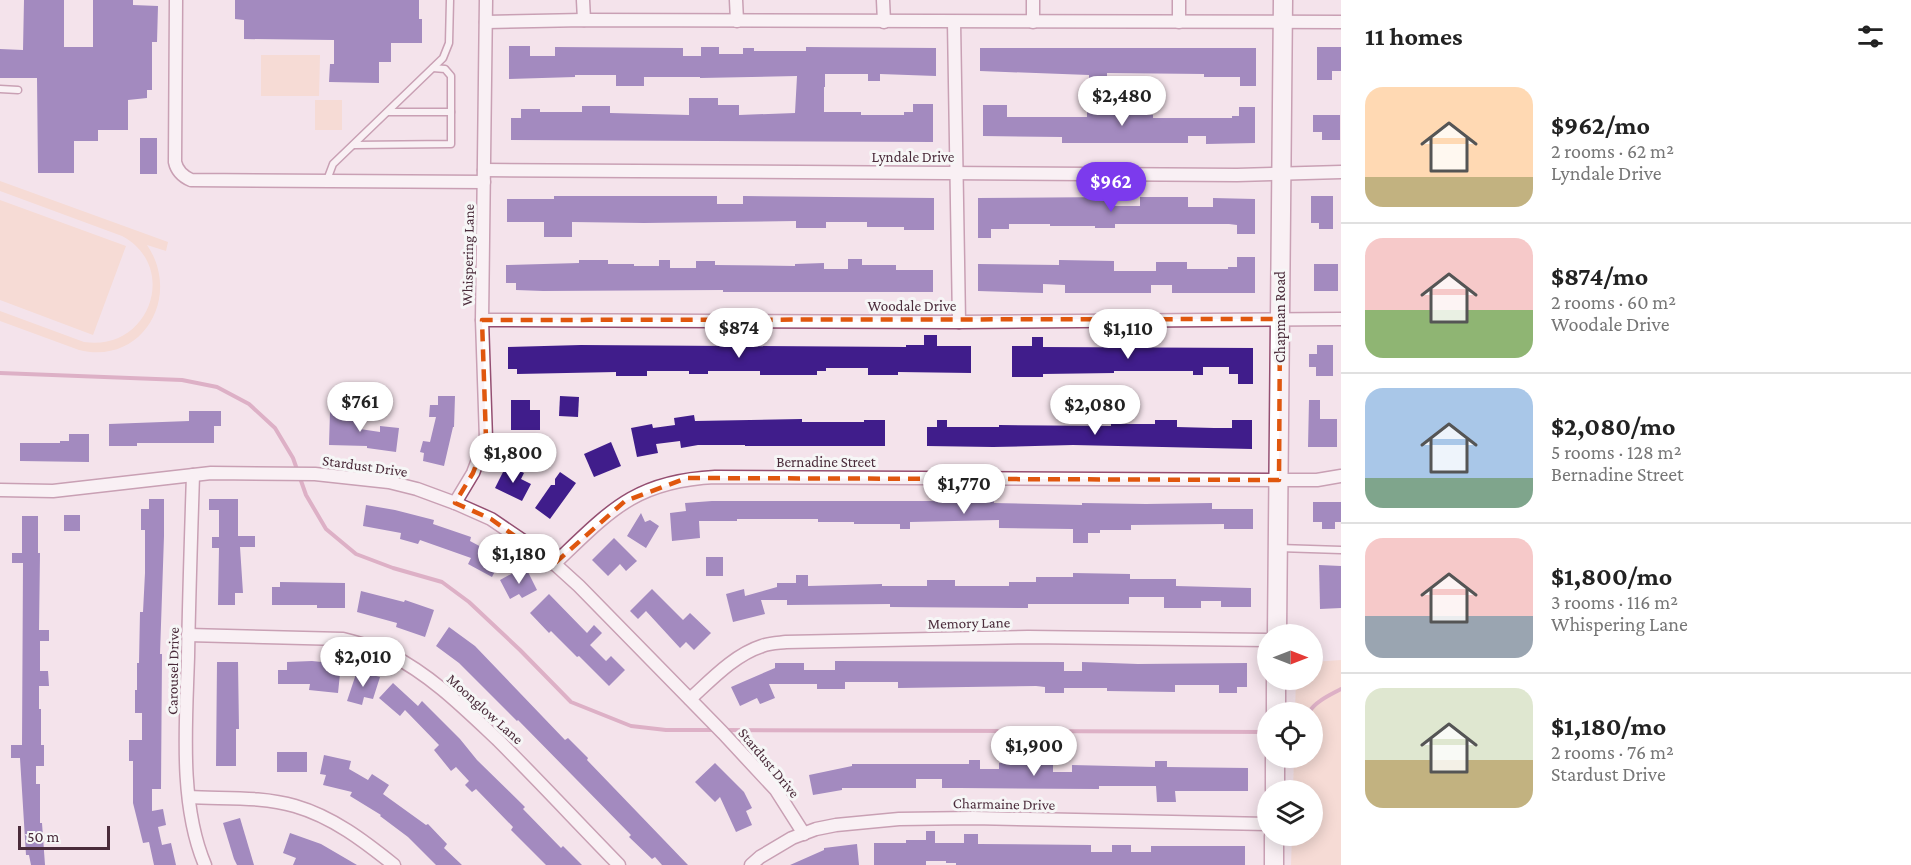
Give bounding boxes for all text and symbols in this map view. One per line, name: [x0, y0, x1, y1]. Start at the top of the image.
icon: filters: [1854, 20, 1887, 53]
text: 11 homes: [1365, 22, 1463, 51]
pin: $2,480: [1073, 76, 1171, 127]
text: $2,480: [1092, 84, 1152, 106]
icon: home: [1413, 111, 1485, 183]
text: $962/mo: [1551, 111, 1650, 140]
text: 2 rooms · 62 m²: [1551, 140, 1674, 162]
street label: Lyndale Drive: [872, 149, 955, 166]
pin: $962: [1075, 162, 1147, 213]
text: Lyndale Drive: [1551, 162, 1662, 184]
text: $962: [1090, 170, 1132, 192]
street label: Whispering Lane: [459, 203, 478, 306]
icon: home: [1413, 262, 1485, 334]
text: $874/mo: [1551, 262, 1648, 291]
street label: Chapman Road: [1272, 271, 1289, 363]
text: 2 rooms · 60 m²: [1551, 291, 1676, 313]
street label: Woodale Drive: [868, 298, 957, 314]
pin: $874: [703, 308, 775, 359]
pin: $1,110: [1079, 309, 1177, 360]
text: Woodale Drive: [1551, 313, 1669, 335]
text: $874: [719, 316, 759, 338]
text: $1,110: [1103, 317, 1153, 339]
pin: $761: [324, 382, 396, 433]
pin: $2,080: [1046, 385, 1144, 436]
text: $761: [341, 390, 379, 412]
text: $2,080: [1064, 393, 1126, 415]
icon: home: [1413, 412, 1485, 484]
text: $2,080/mo: [1551, 412, 1676, 441]
pin: $1,800: [464, 433, 562, 484]
text: $1,800: [484, 441, 542, 463]
text: 5 rooms · 128 m²: [1551, 441, 1682, 463]
street label: Stardust Drive: [321, 452, 409, 480]
street label: Bernadine Street: [776, 454, 877, 470]
text: Bernadine Street: [1551, 463, 1684, 485]
pin: $1,770: [915, 464, 1013, 515]
text: $1,770: [937, 472, 991, 494]
pin: $1,180: [470, 534, 568, 585]
text: $1,180: [492, 542, 546, 564]
icon: home: [1413, 562, 1485, 634]
text: $1,800/mo: [1551, 562, 1672, 591]
text: 3 rooms · 116 m²: [1551, 591, 1678, 613]
text: Whispering Lane: [1551, 613, 1688, 635]
street label: Memory Lane: [928, 614, 1011, 633]
north arrow: [1257, 624, 1323, 690]
map controls: [1257, 624, 1323, 846]
street label: Carousel Drive: [164, 626, 182, 715]
pin: $2,010: [314, 637, 412, 688]
text: $2,010: [334, 645, 392, 667]
street label: Moonglow Lane: [443, 671, 527, 748]
button: locate: [1257, 702, 1323, 768]
icon: home: [1413, 712, 1485, 784]
text: $1,180/mo: [1551, 712, 1666, 741]
street label: Stardust Drive: [735, 725, 803, 801]
pin: $1,900: [985, 726, 1083, 777]
text: $1,900: [1005, 734, 1063, 756]
text: 2 rooms · 76 m²: [1551, 741, 1674, 763]
text: Stardust Drive: [1551, 763, 1666, 785]
button: layers: [1257, 780, 1323, 846]
street label: Charmaine Drive: [953, 795, 1056, 813]
scale bar: [18, 823, 110, 850]
text: 50 m: [27, 828, 59, 845]

